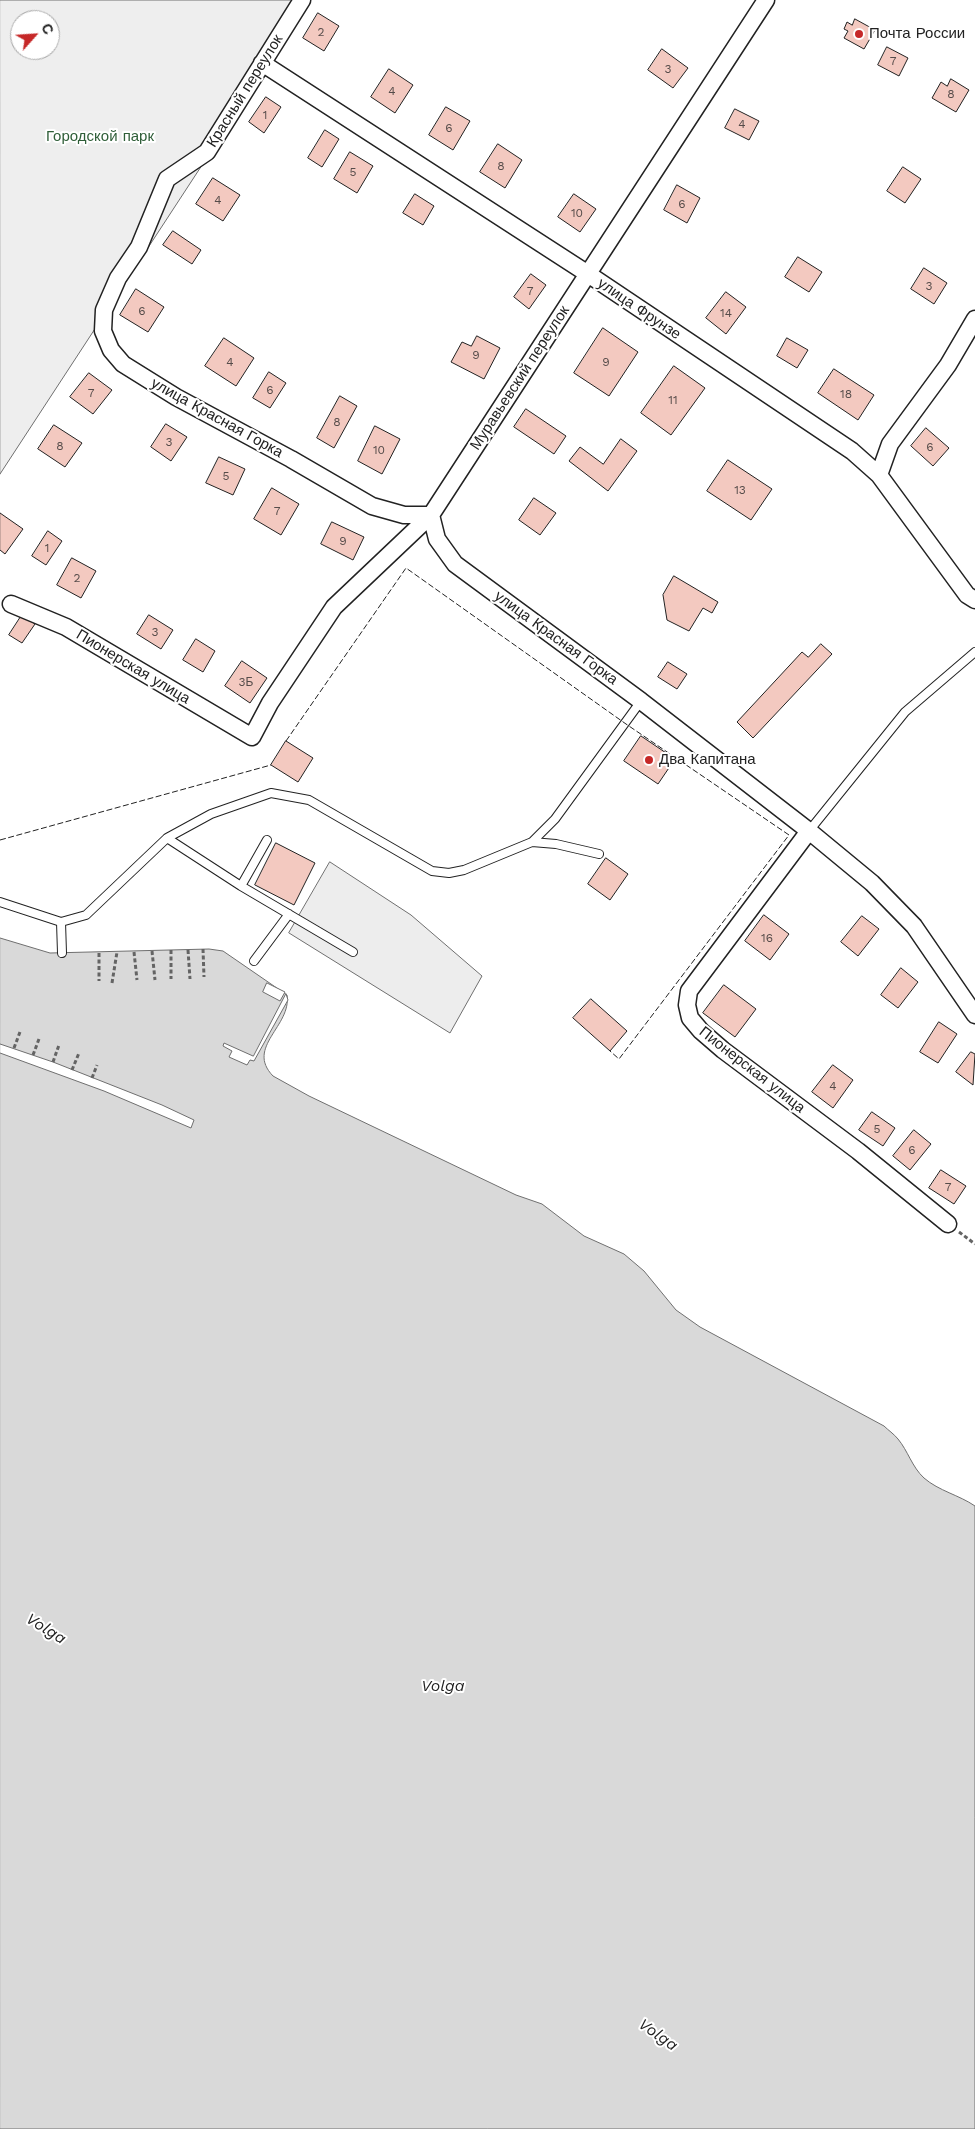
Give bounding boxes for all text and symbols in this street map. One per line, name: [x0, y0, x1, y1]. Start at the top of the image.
north arrow: [10, 10, 60, 60]
text: С: [38, 21, 57, 37]
house number: 2: [318, 25, 324, 39]
place label: Почта России: [869, 25, 965, 43]
marker: Почта России: [853, 28, 865, 40]
street label: Красный переулок: [203, 31, 287, 151]
house number: 7: [890, 54, 896, 68]
house number: 3: [665, 62, 671, 76]
house number: 4: [388, 84, 396, 98]
house number: 8: [947, 87, 955, 101]
house number: 1: [263, 108, 267, 122]
house number: 4: [738, 117, 746, 131]
house number: 6: [445, 121, 453, 135]
park label: Городской парк: [46, 128, 154, 146]
house number: 8: [497, 159, 505, 173]
house number: 5: [350, 165, 356, 179]
house number: 4: [214, 193, 222, 207]
house number: 6: [678, 197, 686, 211]
house number: 10: [571, 206, 583, 220]
street label: улица Фрунзе: [594, 274, 684, 344]
house number: 3: [926, 279, 932, 293]
house number: 7: [527, 284, 533, 298]
street label: Муравьевский переулок: [467, 302, 573, 454]
house number: 6: [138, 304, 146, 318]
house number: 14: [720, 306, 732, 320]
house number: 9: [472, 348, 480, 362]
house number: 4: [226, 355, 234, 369]
house number: 9: [602, 355, 610, 369]
street label: улица Красная Горка: [148, 374, 286, 462]
house number: 6: [266, 383, 274, 397]
house number: 7: [88, 386, 94, 400]
house number: 18: [840, 387, 852, 401]
house number: 11: [668, 393, 678, 407]
house number: 8: [333, 415, 341, 429]
house number: 3: [166, 435, 172, 449]
house number: 8: [56, 439, 64, 453]
house number: 6: [926, 440, 934, 454]
house number: 10: [373, 443, 385, 457]
house number: 5: [223, 469, 229, 483]
house number: 13: [734, 483, 746, 497]
house number: 7: [274, 504, 280, 518]
house number: 9: [339, 534, 347, 548]
house number: 1: [45, 541, 49, 555]
house number: 2: [74, 571, 80, 585]
street label: улица Красная Горка: [491, 587, 621, 689]
house number: 3: [152, 625, 158, 639]
street label: Пионерская улица: [73, 626, 193, 708]
house number: 3Б: [239, 675, 253, 689]
place label: Два Капитана: [659, 751, 756, 769]
marker: Два Капитана: [643, 754, 655, 766]
house number: 16: [761, 931, 773, 945]
street label: Пионерская улица: [695, 1023, 809, 1117]
house number: 4: [829, 1079, 837, 1093]
house number: 5: [874, 1122, 880, 1136]
house number: 6: [908, 1143, 916, 1157]
house number: 7: [945, 1180, 951, 1194]
water label: Volga: [22, 1609, 70, 1649]
water label: Volga: [421, 1676, 465, 1696]
water label: Volga: [635, 2015, 681, 2055]

